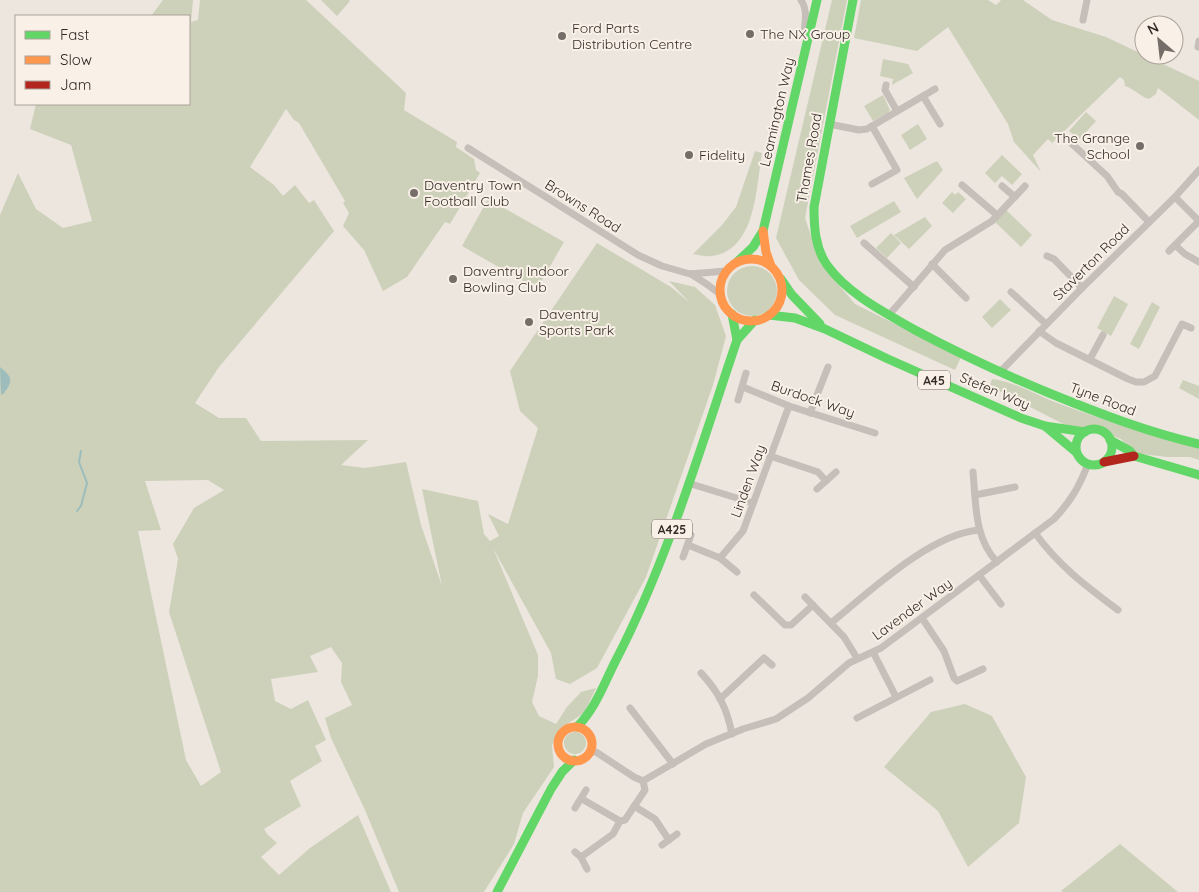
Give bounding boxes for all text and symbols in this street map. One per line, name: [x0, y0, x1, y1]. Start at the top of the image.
legend: [15, 15, 190, 105]
north arrow: [1134, 15, 1184, 65]
text: N: [1144, 18, 1162, 39]
place label: Ford Parts Distribution Centre: [572, 19, 692, 53]
text: Fast: [60, 25, 89, 44]
place label: The NX Group: [760, 25, 850, 43]
marker: The NX Group: [744, 28, 756, 40]
marker: Ford Parts Distribution Centre: [556, 30, 568, 42]
text: Slow: [60, 50, 92, 69]
street label: Leamington Way: [756, 56, 798, 168]
text: Jam: [60, 75, 91, 94]
street label: Thames Road: [792, 112, 826, 204]
place label: The Grange School: [1054, 129, 1130, 163]
marker: The Grange School: [1134, 140, 1146, 152]
place label: Fidelity: [699, 146, 745, 164]
marker: Fidelity: [683, 149, 695, 161]
street label: Browns Road: [542, 175, 624, 237]
place label: Daventry Town Football Club: [424, 176, 521, 210]
marker: Daventry Town Football Club: [408, 187, 420, 199]
street label: Staverton Road: [1049, 220, 1133, 304]
place label: Daventry Indoor Bowling Club: [463, 262, 570, 296]
marker: Daventry Indoor Bowling Club: [447, 273, 459, 285]
place label: Daventry Sports Park: [539, 305, 614, 339]
marker: Daventry Sports Park: [523, 316, 535, 328]
street label: Stefen Way: [957, 368, 1033, 414]
road number: A45: [918, 370, 950, 390]
street label: Burdock Way: [769, 376, 857, 422]
street label: Tyne Road: [1067, 378, 1139, 420]
street label: Linden Way: [726, 442, 770, 520]
road number: A425: [652, 520, 692, 538]
street label: Lavender Way: [868, 574, 956, 644]

